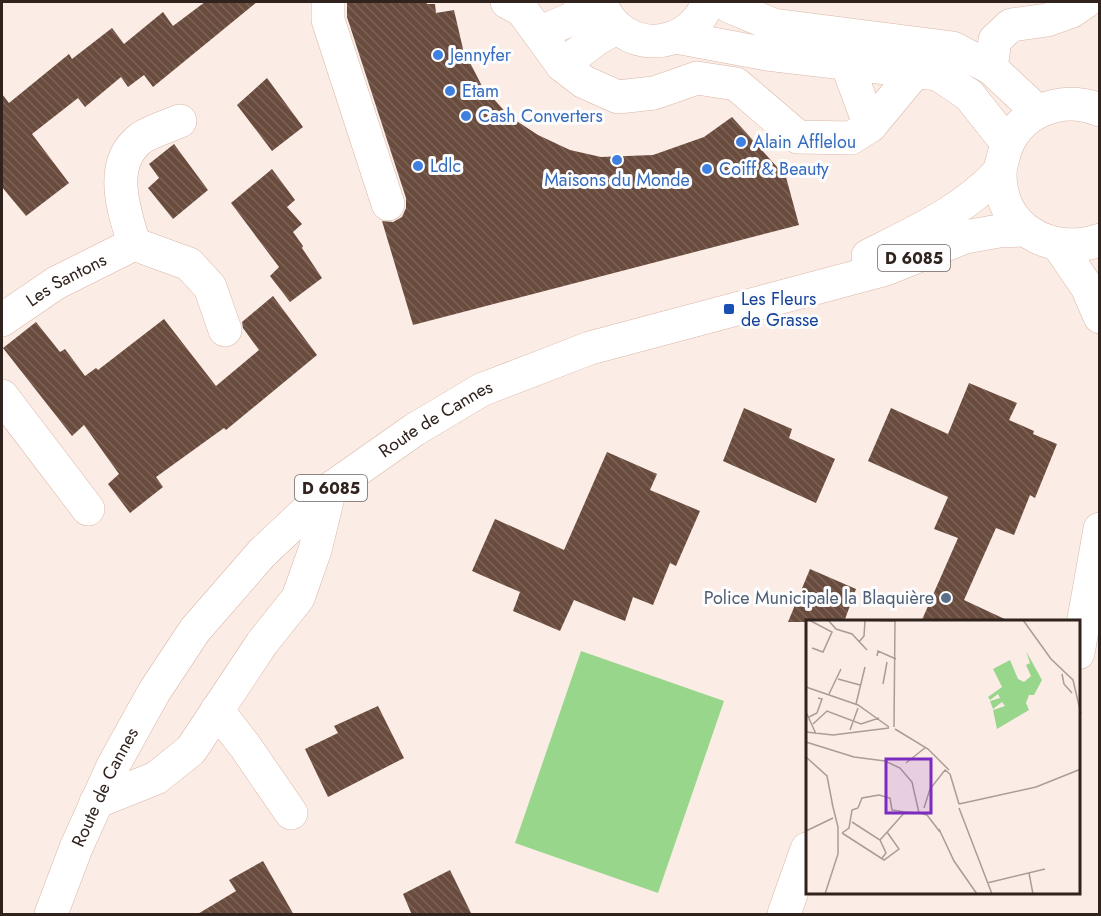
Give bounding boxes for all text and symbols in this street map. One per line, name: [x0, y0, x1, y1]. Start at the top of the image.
place label: Jennyfer: [448, 42, 512, 68]
marker: Jennyfer: [431, 48, 445, 62]
place label: Etam: [462, 78, 499, 104]
marker: Etam: [443, 84, 457, 98]
place label: Cash Converters: [478, 103, 603, 129]
marker: Cash Converters: [459, 109, 473, 123]
place label: Alain Afflelou: [753, 129, 856, 155]
marker: Alain Afflelou: [734, 135, 748, 149]
place label: Ldlc: [430, 153, 461, 179]
marker: Maisons du Monde: [610, 153, 624, 167]
place label: Coiff & Beauty: [719, 156, 829, 182]
marker: Ldlc: [411, 159, 425, 173]
marker: Coiff & Beauty: [700, 162, 714, 176]
place label: Maisons du Monde: [544, 167, 690, 193]
road number: D 6085: [878, 245, 950, 271]
street label: Les Santons: [21, 247, 111, 313]
place label: Les Fleurs de Grasse: [741, 286, 819, 333]
marker: Les Fleurs de Grasse: [722, 302, 736, 316]
street label: Route de Cannes: [373, 374, 496, 464]
road number: D 6085: [295, 475, 367, 501]
place label: Police Municipale la Blaquière: [704, 585, 934, 611]
marker: Police Municipale la Blaquière: [939, 591, 953, 605]
inset map: [806, 620, 1080, 895]
street label: Route de Cannes: [65, 723, 145, 851]

